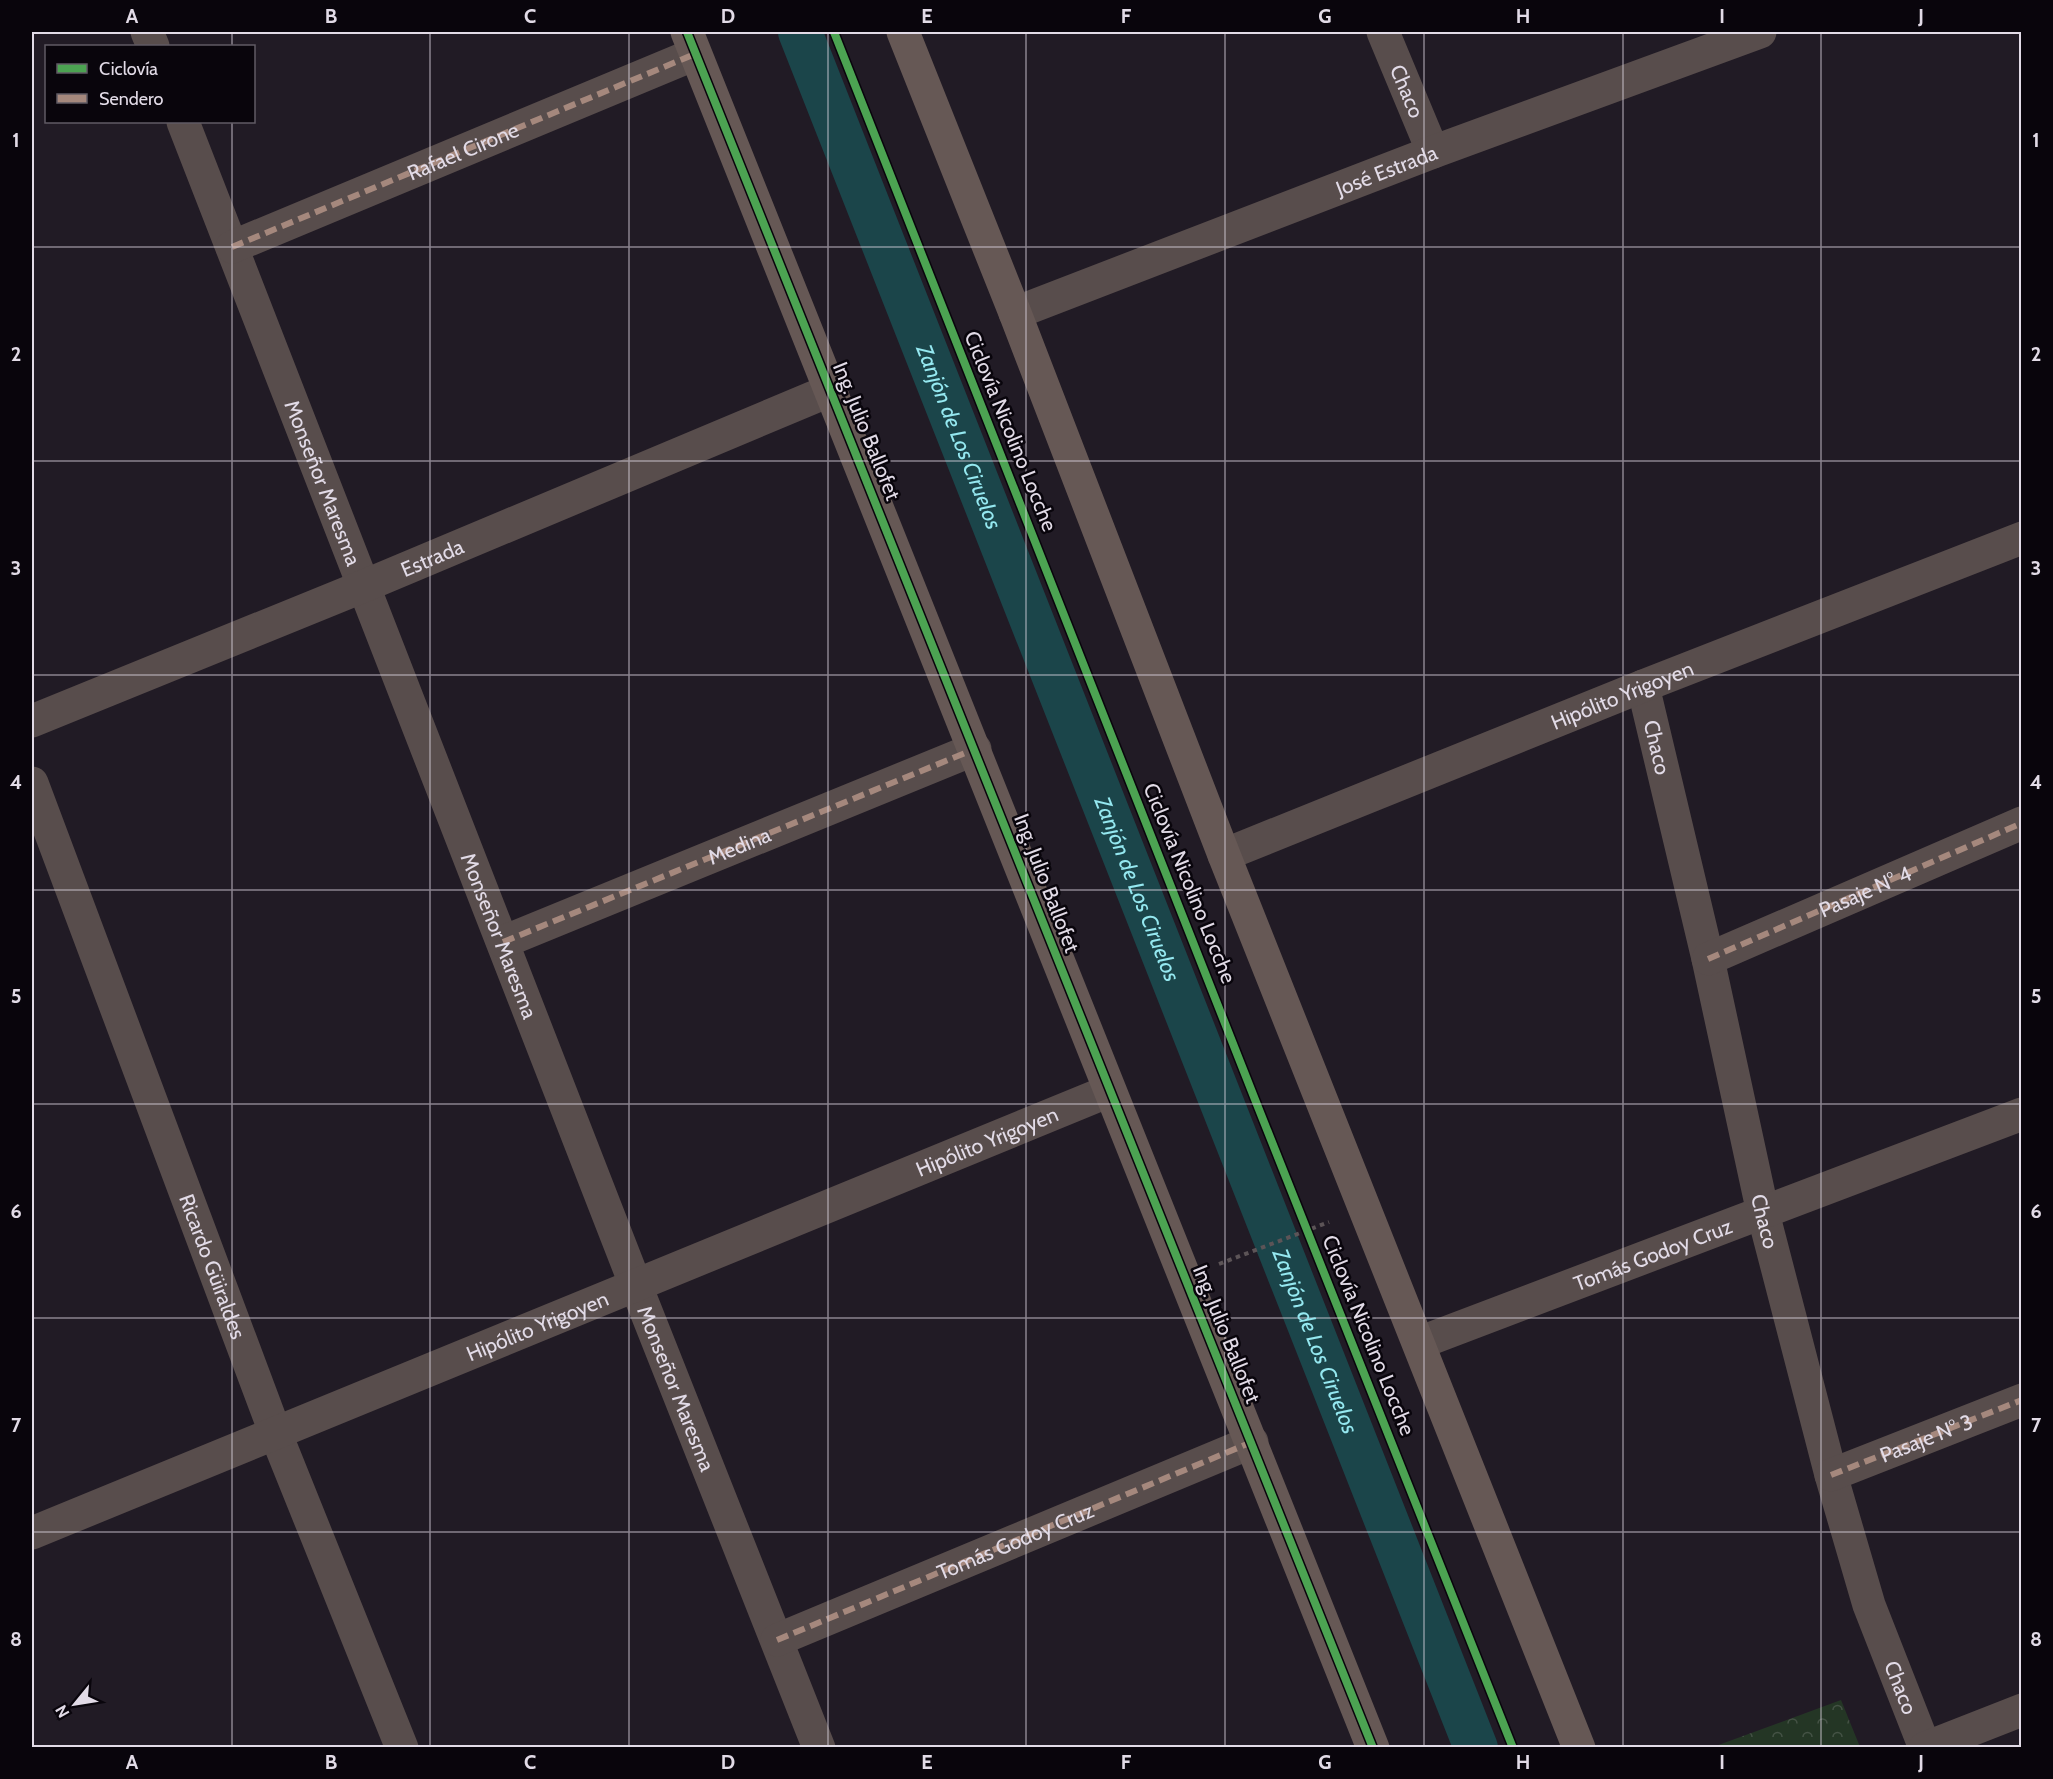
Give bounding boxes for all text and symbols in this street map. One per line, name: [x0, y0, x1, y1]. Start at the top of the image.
text: A: [126, 4, 139, 28]
text: B: [325, 4, 337, 28]
text: C: [524, 4, 536, 28]
text: D: [721, 4, 735, 28]
text: E: [921, 4, 933, 28]
text: F: [1121, 4, 1132, 28]
text: G: [1318, 4, 1332, 28]
text: H: [1516, 4, 1530, 28]
text: I: [1719, 4, 1725, 28]
text: J: [1917, 4, 1924, 28]
legend: [45, 45, 255, 123]
text: Ciclovía: [99, 58, 158, 80]
street label: Chaco: [1385, 61, 1430, 121]
text: Sendero: [99, 88, 163, 110]
street label: Rafael Cirone: [403, 116, 522, 185]
text: 1: [12, 128, 20, 152]
text: 1: [2032, 128, 2040, 152]
street label: José Estrada: [1331, 139, 1441, 201]
street label: Ciclovía Nicolino Locche: [959, 327, 1063, 535]
water label: Zanjón de Los Ciruelos: [911, 339, 1008, 533]
text: 2: [11, 342, 21, 366]
text: 2: [2031, 342, 2041, 366]
street label: Ing. Julio Ballofet: [828, 358, 906, 504]
street label: Monseñor Maresma: [280, 396, 367, 569]
street label: Estrada: [397, 533, 467, 582]
text: 3: [11, 556, 21, 580]
text: 3: [2031, 556, 2041, 580]
street label: Hipólito Yrigoyen: [1547, 655, 1697, 734]
street label: Chaco: [1639, 717, 1676, 777]
text: 4: [10, 770, 22, 794]
text: 4: [2030, 770, 2042, 794]
street label: Ciclovía Nicolino Locche: [1138, 779, 1242, 987]
water label: Zanjón de Los Ciruelos: [1089, 792, 1186, 986]
street label: Ing. Julio Ballofet: [1009, 810, 1085, 956]
street label: Medina: [704, 822, 774, 869]
street label: Monseñor Maresma: [456, 849, 543, 1022]
street label: Pasaje N° 4: [1815, 860, 1915, 922]
text: 5: [11, 984, 21, 1008]
text: 5: [2031, 984, 2041, 1008]
street label: Hipólito Yrigoyen: [912, 1101, 1061, 1181]
street label: Ricardo Güiraldes: [174, 1190, 252, 1343]
street label: Chaco: [1747, 1192, 1784, 1251]
text: 6: [10, 1199, 22, 1223]
text: 6: [2030, 1199, 2042, 1223]
street label: Tomás Godoy Cruz: [1570, 1213, 1735, 1296]
street label: Ciclovía Nicolino Locche: [1317, 1231, 1421, 1439]
water label: Zanjón de Los Ciruelos: [1267, 1244, 1364, 1438]
street label: Ing. Julio Ballofet: [1188, 1261, 1266, 1407]
street label: Hipólito Yrigoyen: [462, 1285, 612, 1366]
street label: Monseñor Maresma: [633, 1302, 720, 1474]
street label: Pasaje N° 3: [1876, 1408, 1976, 1467]
text: 7: [11, 1413, 22, 1437]
text: 7: [2031, 1413, 2042, 1437]
street label: Tomás Godoy Cruz: [933, 1497, 1097, 1584]
text: 8: [10, 1627, 22, 1651]
text: 8: [2030, 1627, 2042, 1651]
street label: Chaco: [1879, 1657, 1923, 1718]
north arrow: [45, 1674, 105, 1734]
text: N: [51, 1702, 73, 1721]
text: A: [126, 1750, 139, 1774]
text: B: [325, 1750, 337, 1774]
text: C: [524, 1750, 536, 1774]
text: D: [721, 1750, 735, 1774]
text: E: [921, 1750, 933, 1774]
text: F: [1121, 1750, 1132, 1774]
text: G: [1318, 1750, 1332, 1774]
text: H: [1516, 1750, 1530, 1774]
text: I: [1719, 1750, 1725, 1774]
text: J: [1917, 1750, 1924, 1774]

